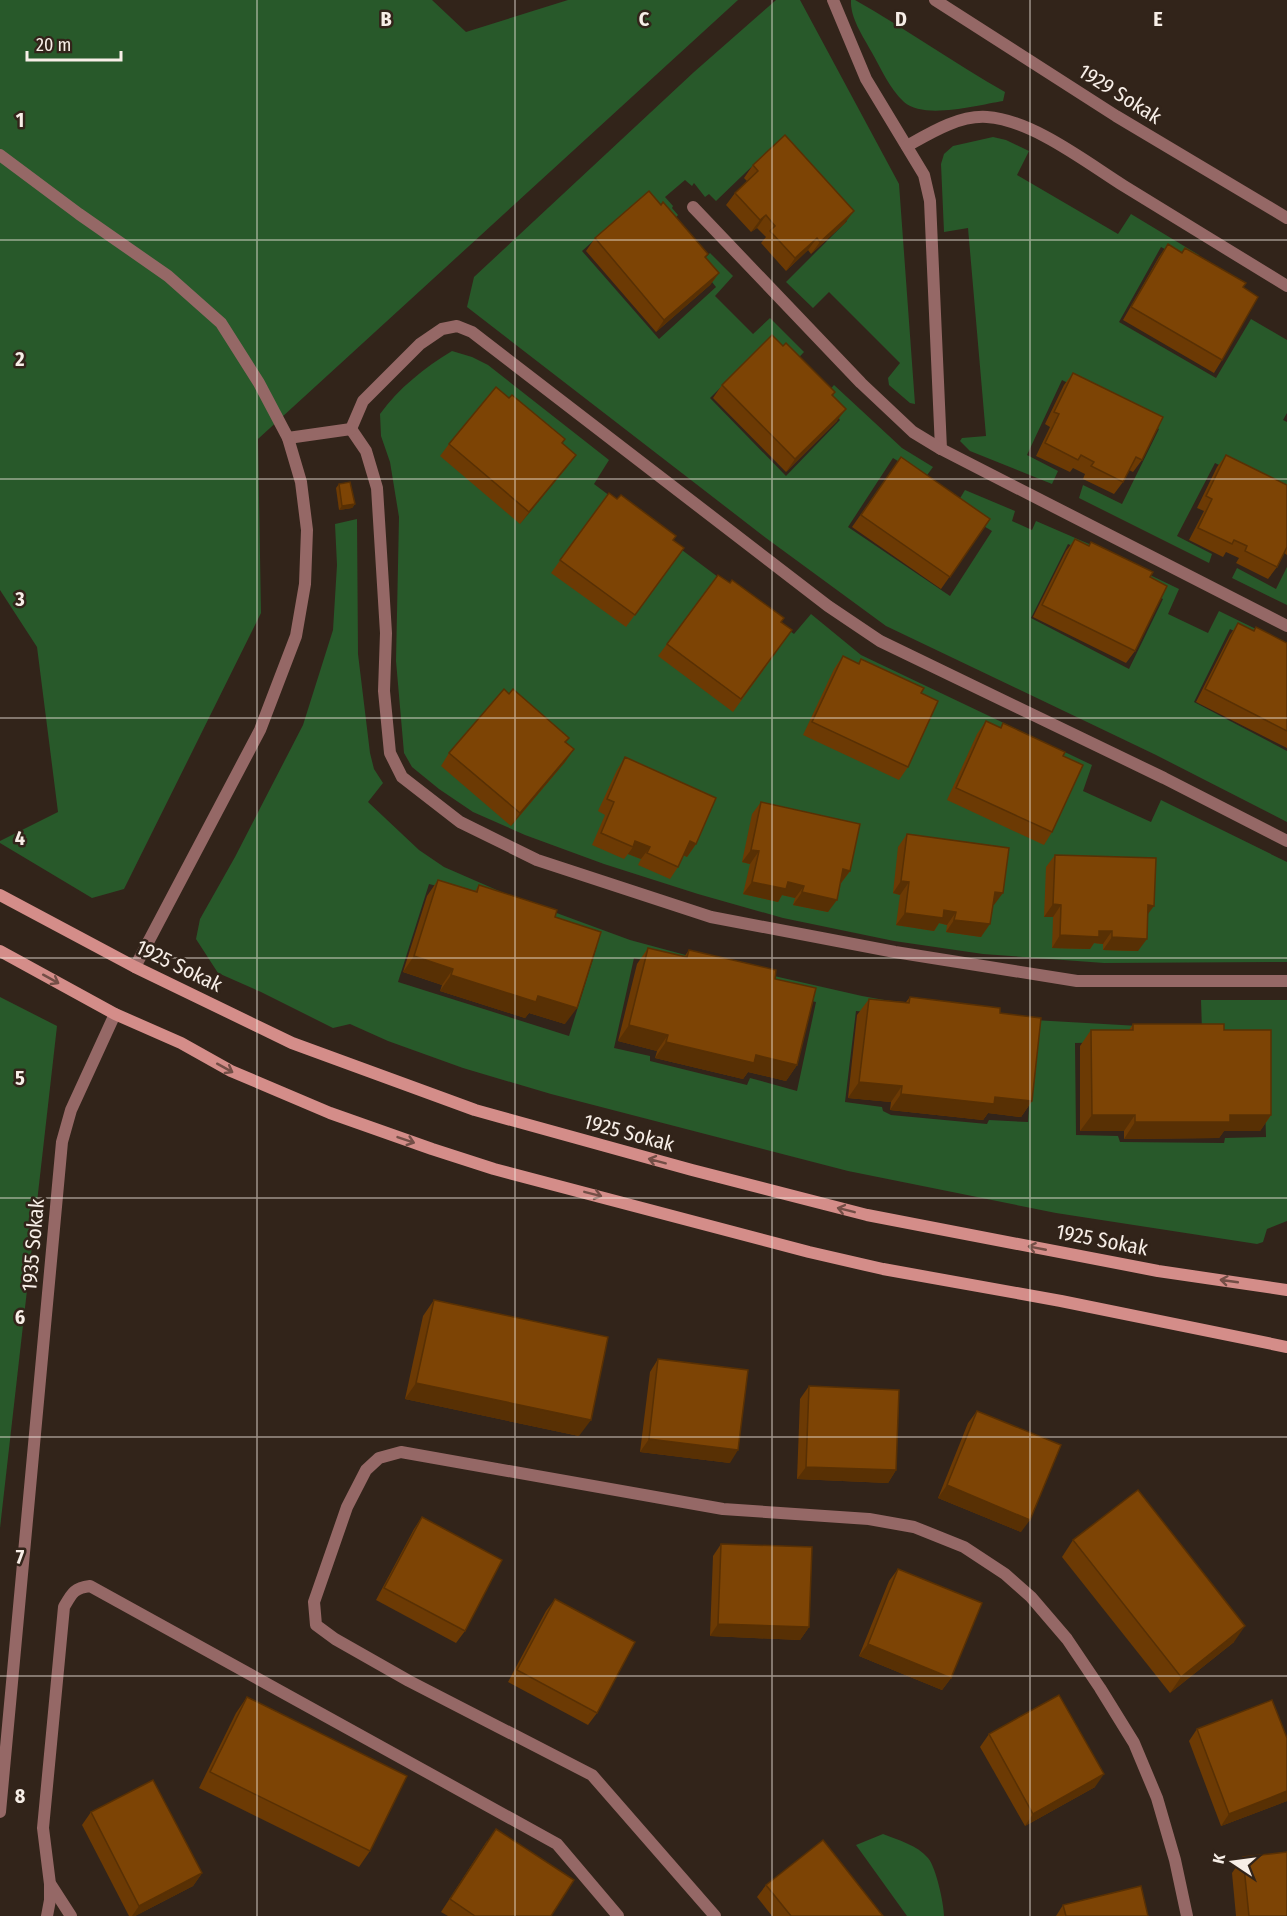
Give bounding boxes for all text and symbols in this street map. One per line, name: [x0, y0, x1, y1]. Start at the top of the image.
text: B: [380, 7, 392, 31]
text: C: [639, 7, 650, 31]
text: D: [895, 7, 907, 31]
text: E: [1153, 7, 1163, 31]
scale bar: [27, 24, 122, 62]
text: 20 m: [36, 34, 71, 56]
street label: 1929 Sokak: [1074, 58, 1167, 130]
text: 1: [16, 108, 24, 132]
text: 2: [14, 347, 25, 371]
text: 3: [14, 587, 25, 611]
text: 4: [15, 826, 25, 850]
street label: 1925 Sokak: [132, 934, 227, 998]
one-way arrow: [42, 974, 60, 985]
one-way arrow: [216, 1062, 233, 1074]
text: 5: [15, 1066, 25, 1090]
street label: 1925 Sokak: [581, 1108, 677, 1158]
one-way arrow: [396, 1136, 415, 1147]
one-way arrow: [648, 1155, 667, 1166]
one-way arrow: [583, 1189, 602, 1201]
street label: 1935 Sokak: [16, 1197, 50, 1292]
one-way arrow: [837, 1203, 856, 1215]
street label: 1925 Sokak: [1054, 1218, 1150, 1262]
one-way arrow: [1028, 1242, 1047, 1253]
one-way arrow: [1220, 1275, 1240, 1286]
text: 6: [15, 1305, 25, 1329]
text: 7: [16, 1545, 25, 1569]
text: 8: [15, 1784, 26, 1808]
north arrow: [1203, 1832, 1263, 1892]
text: K: [1209, 1851, 1229, 1865]

